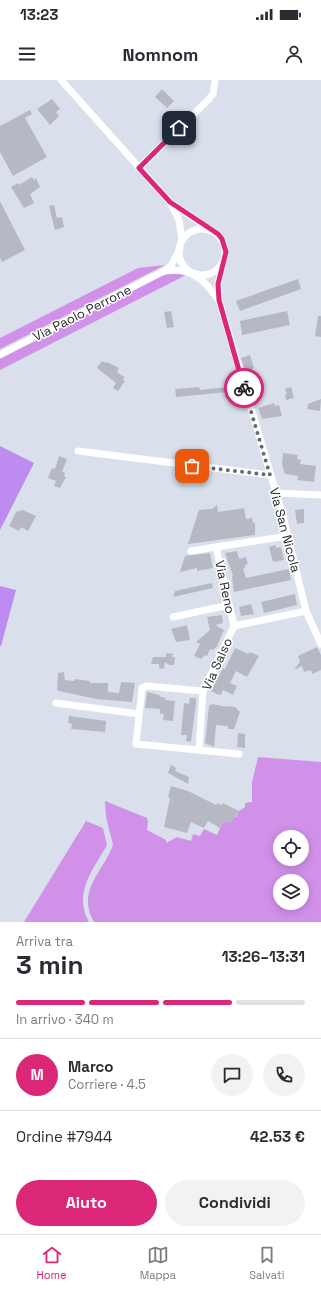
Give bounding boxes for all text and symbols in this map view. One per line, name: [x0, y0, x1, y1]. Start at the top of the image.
text: 13:23: [20, 5, 58, 24]
icon: menu: [16, 43, 38, 65]
text: Nomnom: [123, 43, 198, 66]
icon: person: [283, 43, 305, 65]
pin: [162, 111, 196, 145]
icon: home: [168, 117, 190, 139]
street label: Via Paolo Perrone: [30, 281, 134, 345]
courier: [224, 368, 264, 408]
icon: bike: [233, 377, 255, 399]
pin: [175, 449, 209, 483]
icon: bag: [181, 455, 203, 477]
street label: Via San Nicola: [266, 486, 305, 575]
street label: Via Reno: [211, 559, 239, 615]
street label: Via Salso: [198, 635, 236, 693]
map controls: [273, 830, 309, 910]
button: locate: [273, 830, 309, 866]
button: layers: [273, 874, 309, 910]
text: Arriva tra: [16, 933, 73, 950]
text: 13:26–13:31: [222, 947, 305, 966]
text: 3 min: [16, 948, 84, 982]
text: In arrivo · 340 m: [16, 1011, 114, 1028]
button: chat: [211, 1054, 253, 1096]
button: phone: [263, 1054, 305, 1096]
text: Marco: [68, 1057, 114, 1076]
text: M: [30, 1065, 44, 1084]
text: Corriere · 4.5: [68, 1076, 146, 1093]
text: Ordine #7944: [16, 1127, 112, 1146]
text: 42.53 €: [250, 1127, 305, 1146]
button: Aiuto: [16, 1180, 157, 1226]
button: Condividi: [165, 1180, 305, 1226]
tab: Home: [37, 1244, 67, 1282]
tab: Mappa: [140, 1244, 176, 1282]
tab: Salvati: [249, 1244, 284, 1282]

